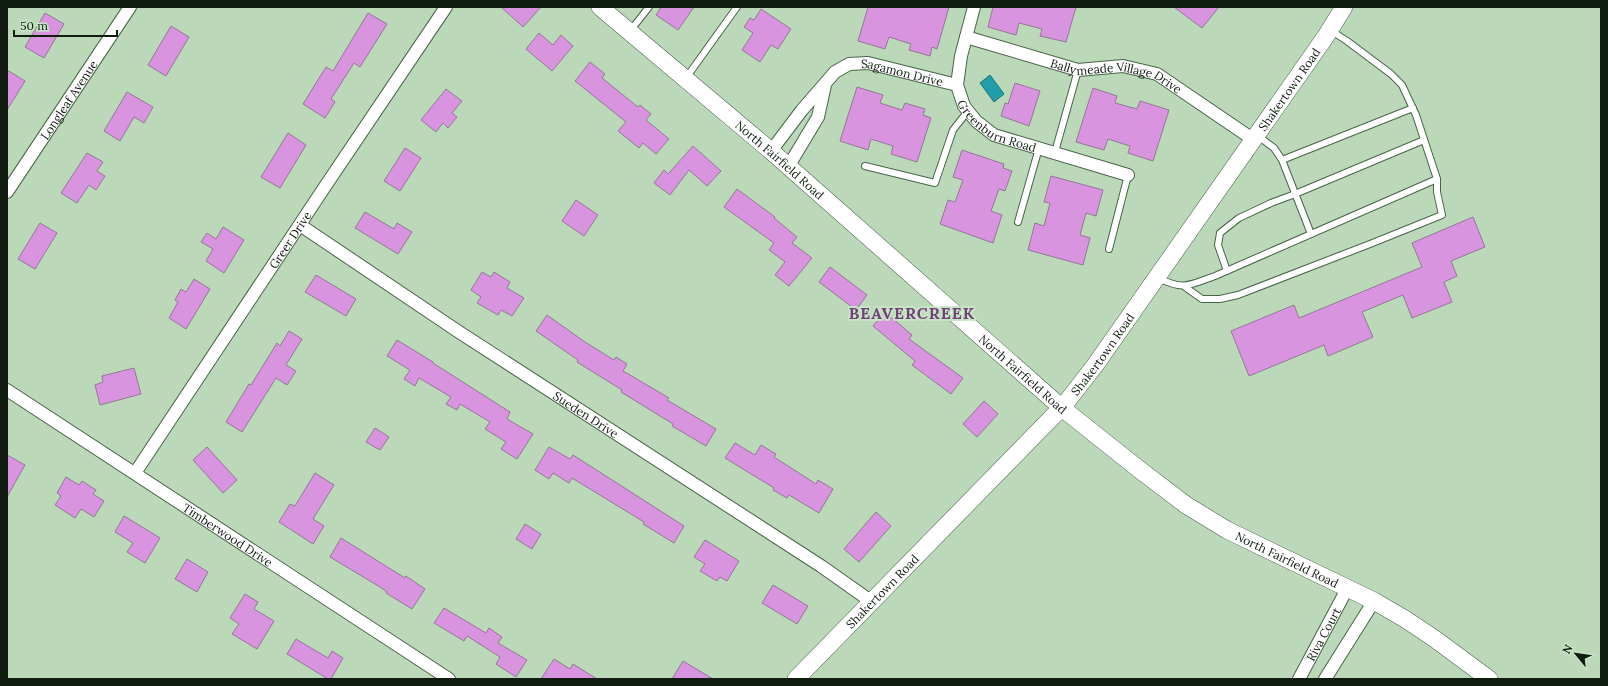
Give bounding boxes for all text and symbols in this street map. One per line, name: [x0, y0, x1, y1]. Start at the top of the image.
scale bar: [14, 12, 117, 38]
text: 50 m: [20, 18, 48, 33]
street label: Shakertown Road: [1254, 45, 1323, 134]
street label: Ballymeade Village Drive: [1049, 55, 1185, 97]
street label: Sagamon Drive: [861, 56, 945, 89]
street label: Longleaf Avenue: [37, 57, 100, 142]
street label: Greenburn Road: [955, 98, 1038, 155]
street label: North Fairfield Road: [733, 117, 828, 202]
street label: Greer Drive: [265, 208, 314, 271]
district label: BEAVERCREEK: [849, 303, 975, 323]
street label: Shakertown Road: [1067, 310, 1137, 398]
street label: North Fairfield Road: [976, 331, 1070, 417]
street label: Sueden Drive: [551, 388, 622, 441]
street label: Timberwood Drive: [180, 500, 276, 570]
street label: North Fairfield Road: [1233, 528, 1341, 590]
street label: Shakertown Road: [842, 551, 922, 631]
street label: Riva Court: [1303, 604, 1344, 663]
north arrow: [1556, 634, 1596, 674]
text: N: [1559, 642, 1576, 656]

